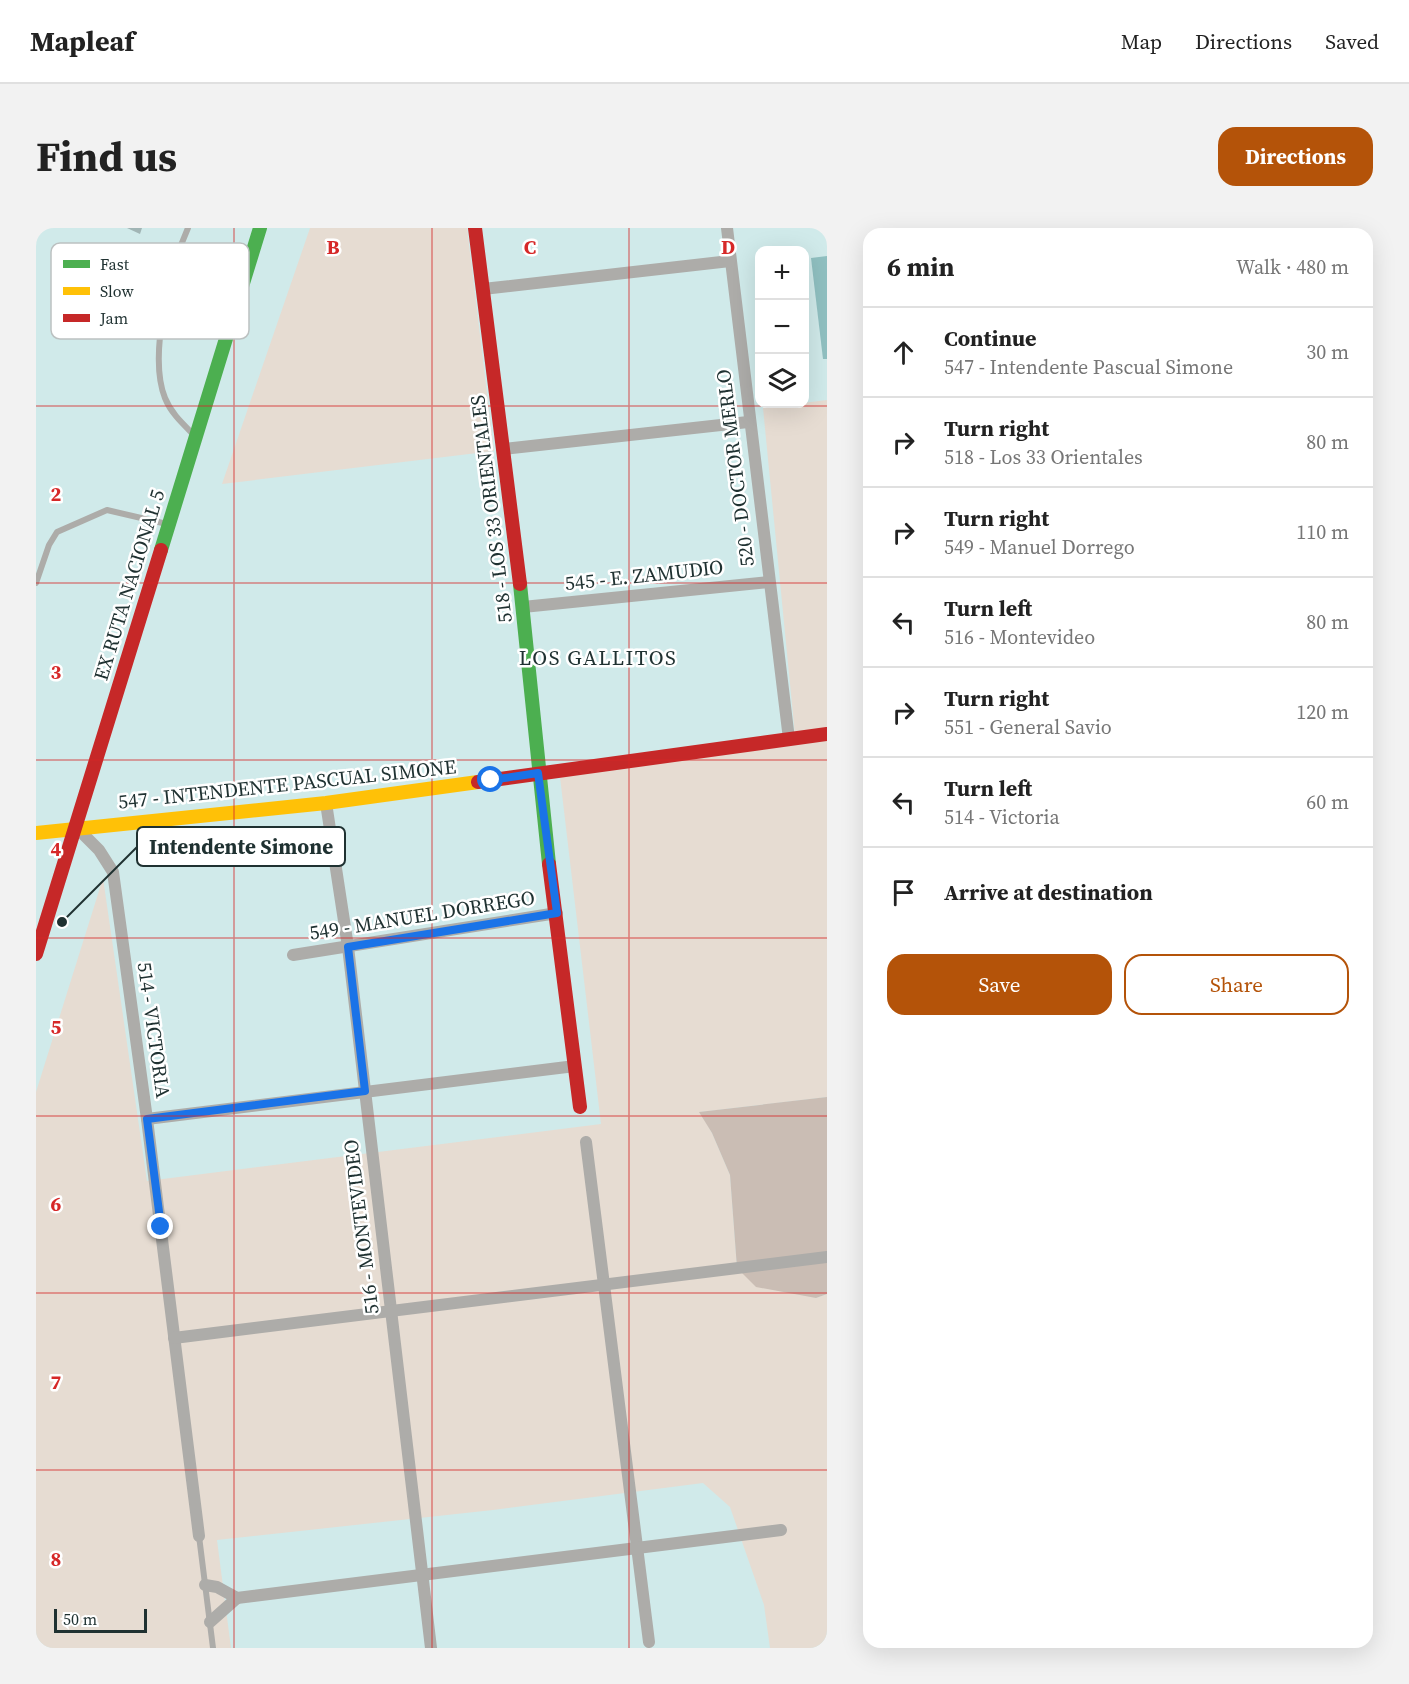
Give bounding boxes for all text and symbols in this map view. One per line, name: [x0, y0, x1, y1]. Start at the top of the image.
text: Mapleaf: [30, 22, 134, 60]
text: Map: [1121, 27, 1162, 56]
text: Directions: [1195, 27, 1292, 56]
text: Saved: [1325, 27, 1379, 56]
text: Find us: [36, 127, 177, 185]
button: Directions: [1218, 127, 1373, 186]
text: B: [326, 233, 340, 261]
text: C: [524, 233, 536, 261]
text: D: [721, 233, 735, 261]
legend: [51, 243, 249, 339]
map controls: [755, 246, 809, 408]
button: +: [755, 246, 809, 300]
text: 6 min: [887, 249, 954, 285]
text: Fast: [100, 253, 130, 275]
text: Walk · 480 m: [1236, 253, 1349, 281]
text: Slow: [100, 280, 135, 302]
button: −: [755, 300, 809, 354]
text: Jam: [99, 307, 128, 329]
text: Continue: [944, 323, 1037, 353]
icon: ahead: [887, 336, 920, 369]
text: 30 m: [1306, 338, 1349, 366]
text: 547 - Intendente Pascual Simone: [944, 353, 1233, 381]
button: layers: [755, 354, 809, 408]
street label: 520 - DOCTOR MERLO: [709, 368, 761, 568]
street label: 518 - LOS 33 ORIENTALES: [463, 394, 519, 624]
text: Turn right: [944, 413, 1049, 443]
icon: right: [887, 426, 920, 459]
text: 80 m: [1306, 428, 1349, 456]
text: 518 - Los 33 Orientales: [944, 443, 1143, 471]
text: 2: [51, 480, 62, 508]
street label: EX RUTA NACIONAL 5: [87, 486, 171, 684]
text: Turn right: [944, 503, 1049, 533]
icon: right: [887, 516, 920, 549]
text: 110 m: [1296, 518, 1349, 546]
text: 549 - Manuel Dorrego: [944, 533, 1135, 561]
street label: 545 - E. ZAMUDIO: [563, 553, 725, 597]
text: Turn left: [944, 593, 1032, 623]
icon: left: [887, 606, 920, 639]
text: 80 m: [1306, 608, 1349, 636]
text: 516 - Montevideo: [944, 623, 1095, 651]
district label: LOS GALLITOS: [519, 643, 677, 672]
text: 3: [51, 658, 62, 686]
text: Turn right: [944, 683, 1049, 713]
icon: right: [887, 696, 920, 729]
text: 120 m: [1296, 698, 1349, 726]
text: 551 - General Savio: [944, 713, 1112, 741]
street label: 547 - INTENDENTE PASCUAL SIMONE: [117, 752, 457, 816]
route start: [477, 766, 503, 792]
text: Turn left: [944, 773, 1032, 803]
icon: left: [887, 786, 920, 819]
text: 60 m: [1306, 788, 1349, 816]
text: 514 - Victoria: [944, 803, 1060, 831]
callout: Intendente Simone: [137, 827, 345, 866]
text: Intendente Simone: [149, 832, 333, 861]
text: 4: [51, 835, 62, 863]
icon: arrive: [887, 876, 920, 909]
text: Arrive at destination: [944, 877, 1153, 907]
street label: 549 - MANUEL DORREGO: [307, 883, 537, 947]
button: Save: [887, 954, 1112, 1015]
button: Share: [1124, 954, 1349, 1015]
street label: 514 - VICTORIA: [131, 960, 178, 1101]
text: 5: [51, 1013, 62, 1041]
street label: 516 - MONTEVIDEO: [336, 1138, 386, 1316]
text: 6: [51, 1190, 62, 1218]
route end: [147, 1213, 173, 1239]
text: 7: [51, 1368, 62, 1396]
text: 8: [51, 1545, 61, 1573]
scale bar: [54, 1606, 147, 1634]
text: 50 m: [63, 1608, 97, 1630]

